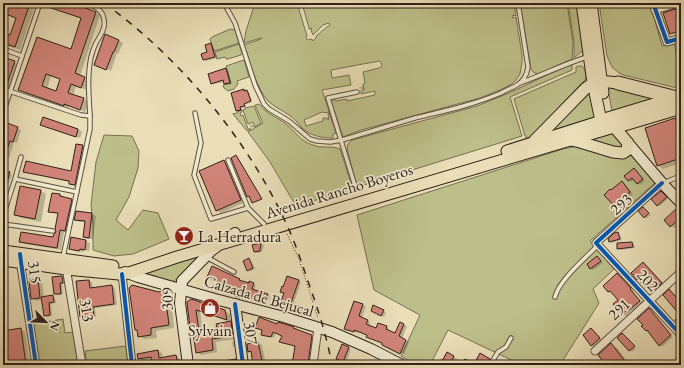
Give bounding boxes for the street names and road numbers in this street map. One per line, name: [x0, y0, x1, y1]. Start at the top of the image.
street label: Avenida Rancho Boyeros: [262, 159, 415, 224]
street label: 293: [605, 188, 637, 220]
street label: 315: [23, 259, 47, 285]
street label: 202: [632, 264, 664, 296]
street label: Calzada de Bejucal: [202, 270, 317, 322]
street label: 309: [156, 287, 178, 311]
street label: 291: [603, 293, 635, 325]
street label: 313: [75, 297, 99, 323]
street label: 307: [239, 320, 263, 346]

